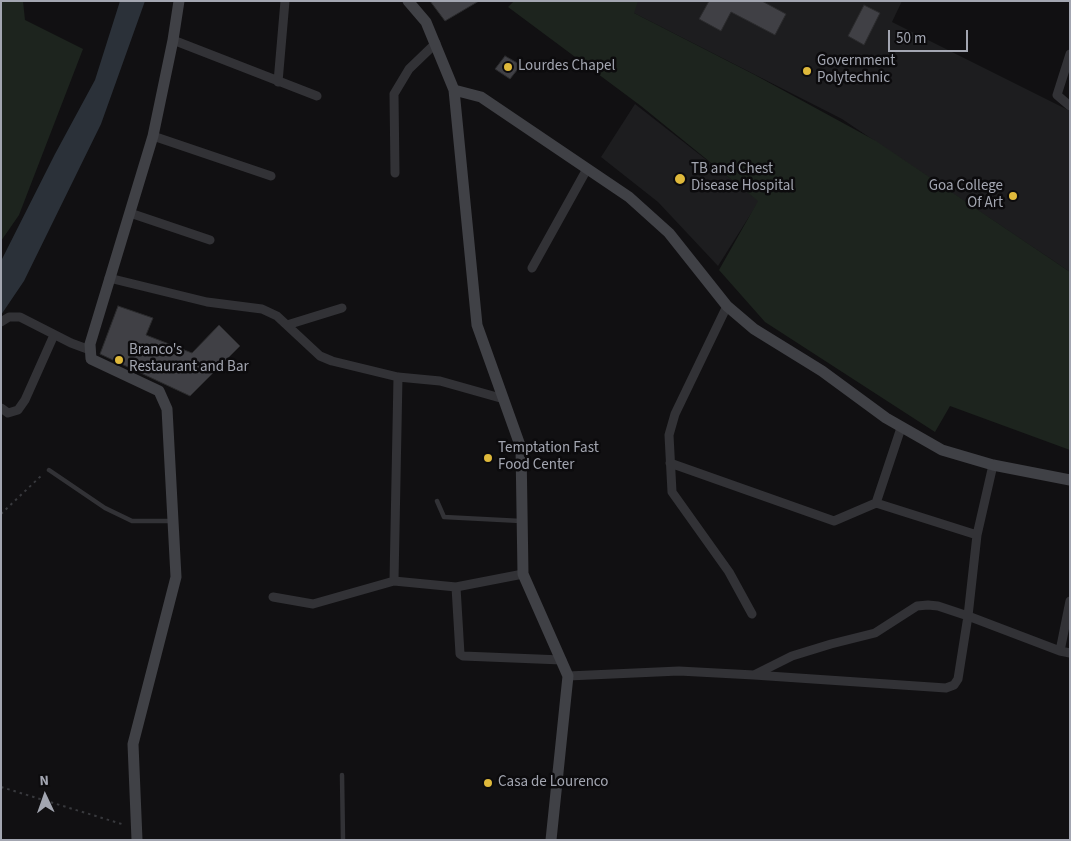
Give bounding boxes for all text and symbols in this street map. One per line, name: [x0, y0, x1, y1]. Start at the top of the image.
scale bar: [891, 20, 971, 52]
text: 50 m: [896, 28, 926, 49]
place label: Government Polytechnic: [817, 53, 895, 88]
place label: Lourdes Chapel: [518, 58, 615, 76]
marker: Lourdes Chapel: [502, 61, 514, 73]
marker: Government Polytechnic: [801, 65, 813, 77]
place label: TB and Chest Disease Hospital: [691, 161, 794, 196]
marker: TB and Chest Disease Hospital: [673, 172, 687, 186]
place label: Goa College Of Art: [929, 178, 1003, 213]
marker: Goa College Of Art: [1007, 190, 1019, 202]
place label: Branco's Restaurant and Bar: [129, 342, 249, 377]
marker: Branco's Restaurant and Bar: [113, 354, 125, 366]
place label: Temptation Fast Food Center: [498, 440, 599, 475]
marker: Temptation Fast Food Center: [482, 452, 494, 464]
north arrow: [20, 771, 70, 821]
text: N: [39, 771, 49, 791]
place label: Casa de Lourenco: [498, 774, 608, 792]
marker: Casa de Lourenco: [482, 777, 494, 789]

